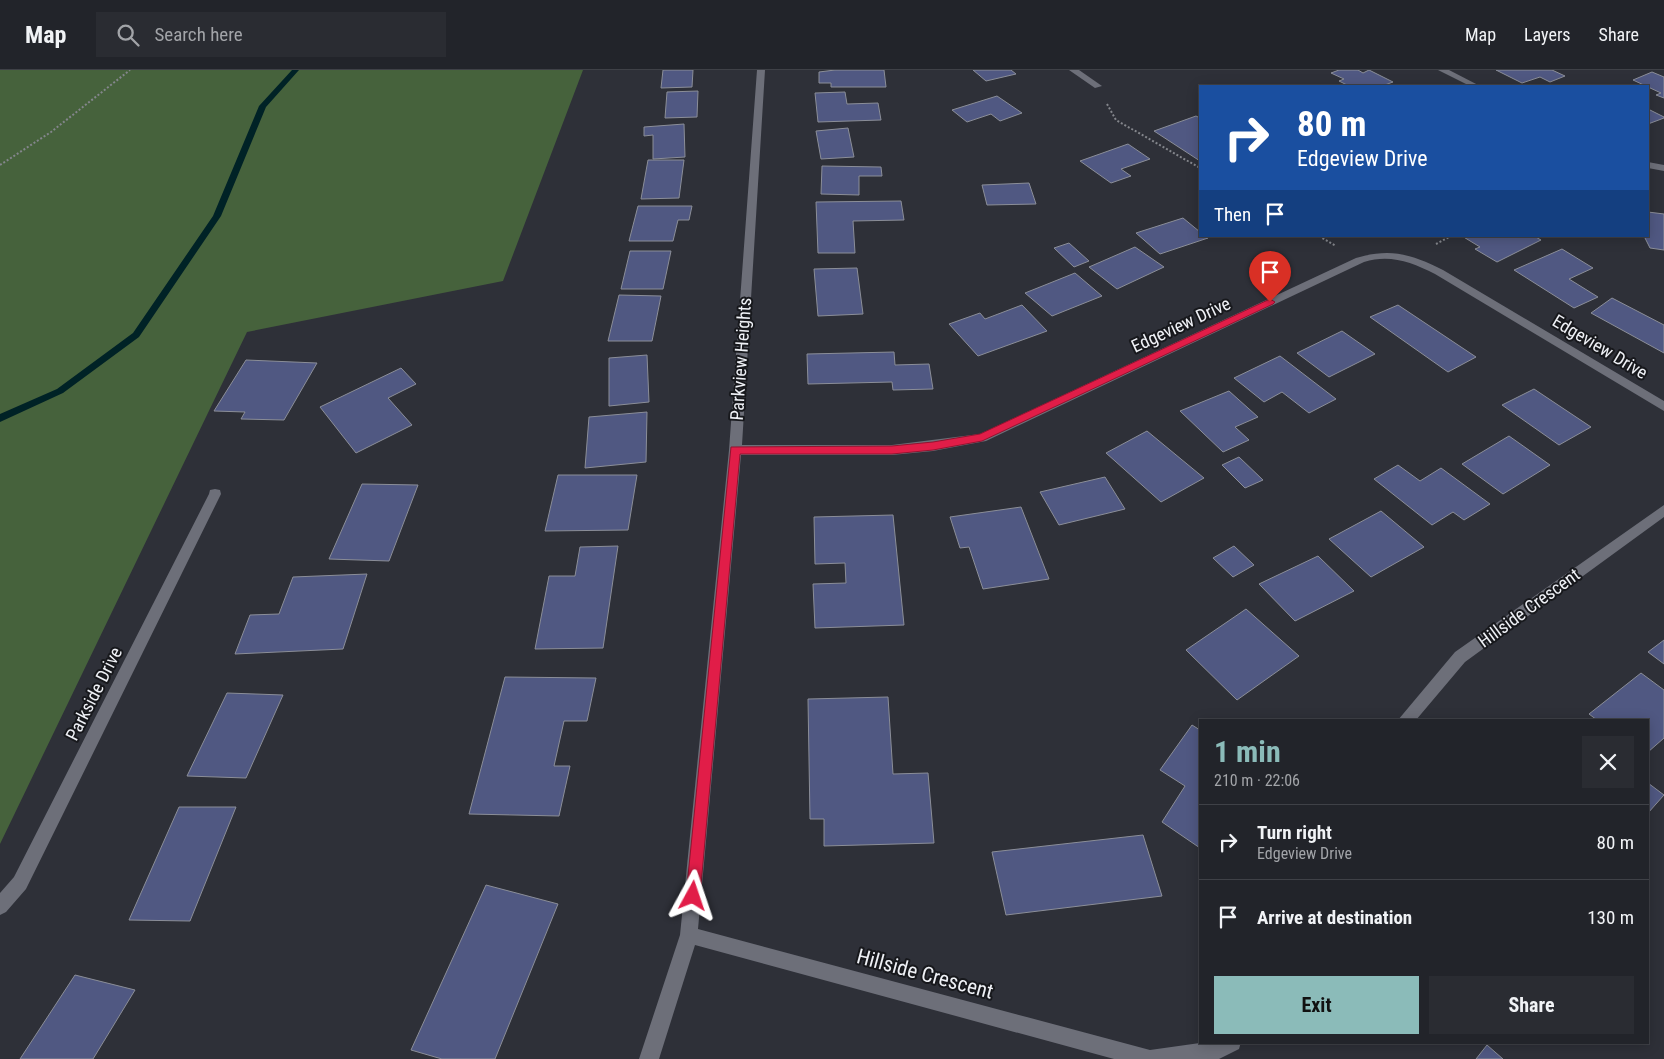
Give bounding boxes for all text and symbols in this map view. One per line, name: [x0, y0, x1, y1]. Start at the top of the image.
search box: [96, 12, 446, 57]
text: Map: [25, 21, 66, 49]
icon: search: [114, 21, 142, 49]
text: Search here: [154, 23, 243, 46]
text: Map: [1465, 24, 1496, 45]
text: Layers: [1524, 24, 1571, 45]
text: Share: [1599, 24, 1639, 45]
text: 80 m: [1297, 104, 1366, 145]
icon: right: [1214, 105, 1279, 170]
text: Edgeview Drive: [1297, 146, 1428, 171]
icon: arrive: [1261, 200, 1289, 228]
text: Then: [1214, 203, 1251, 226]
pin: [1249, 251, 1291, 302]
icon: arrive: [1256, 258, 1284, 286]
street label: Edgeview Drive: [1128, 292, 1234, 357]
street label: Parkview Heights: [726, 297, 755, 421]
street label: Edgeview Drive: [1549, 310, 1651, 383]
street label: Hillside Crescent: [1474, 564, 1584, 651]
street label: Parkside Drive: [61, 644, 126, 744]
text: 1 min: [1214, 734, 1281, 769]
button: close: [1582, 736, 1634, 788]
text: 210 m · 22:06: [1214, 771, 1300, 790]
text: Turn right: [1257, 821, 1332, 844]
icon: right: [1214, 828, 1242, 856]
text: 80 m: [1597, 831, 1634, 854]
text: Edgeview Drive: [1257, 844, 1352, 863]
position arrow: [666, 869, 718, 921]
icon: arrive: [1214, 903, 1242, 931]
text: Arrive at destination: [1257, 906, 1412, 929]
text: 130 m: [1587, 906, 1634, 929]
street label: Hillside Crescent: [854, 944, 996, 1004]
button: Exit: [1214, 976, 1419, 1034]
button: Share: [1429, 976, 1634, 1034]

